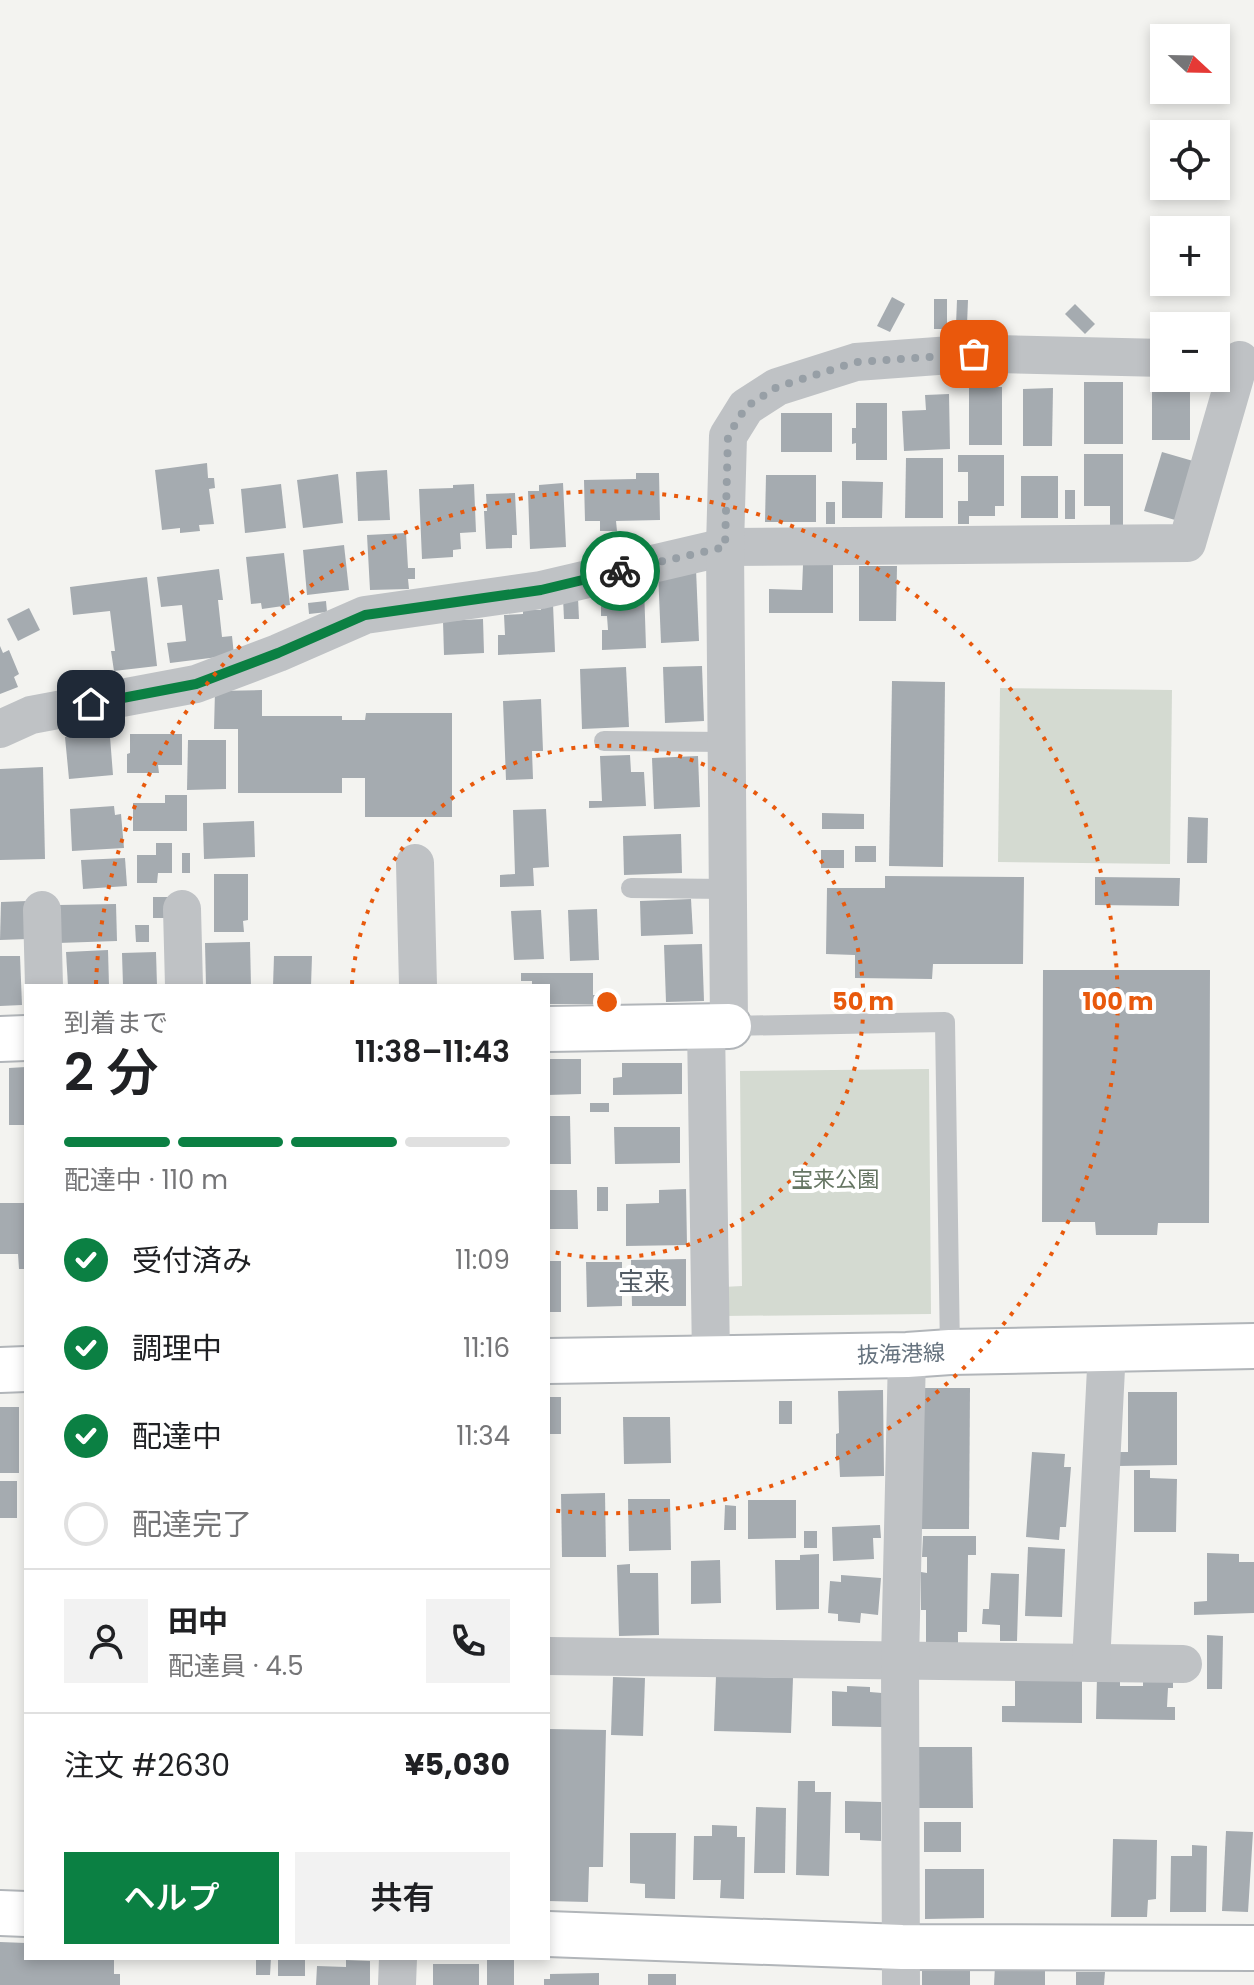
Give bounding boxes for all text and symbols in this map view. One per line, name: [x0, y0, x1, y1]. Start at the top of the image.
north arrow: [1150, 24, 1230, 104]
map controls: [1150, 24, 1230, 392]
button: locate: [1150, 120, 1230, 200]
button: +: [1150, 216, 1230, 296]
button: −: [1150, 312, 1230, 392]
pin: [940, 320, 1008, 388]
icon: bag: [952, 332, 996, 376]
courier: [580, 531, 660, 611]
icon: bike: [598, 549, 642, 593]
pin: [57, 670, 125, 738]
icon: home: [69, 682, 113, 726]
text: 50 m: [832, 985, 894, 1018]
text: 100 m: [1083, 985, 1153, 1018]
centre of rings: [593, 988, 621, 1016]
text: 到着まで: [64, 1005, 168, 1041]
text: 11:38–11:43: [355, 1030, 510, 1073]
text: 2 分: [64, 1036, 158, 1109]
text: 配達中 · 110 m: [64, 1162, 228, 1198]
park label: 宝来公園: [791, 1164, 879, 1195]
icon: check: [64, 1238, 108, 1282]
text: 受付済み: [132, 1239, 252, 1282]
text: 11:09: [455, 1242, 510, 1278]
district label: 宝来: [618, 1264, 670, 1300]
icon: check: [64, 1326, 108, 1370]
text: 調理中: [132, 1327, 222, 1370]
text: 11:16: [463, 1330, 510, 1366]
street label: 抜海港線: [856, 1337, 946, 1371]
icon: check: [64, 1414, 108, 1458]
text: 配達中: [132, 1415, 222, 1458]
text: 11:34: [456, 1418, 510, 1454]
text: 配達完了: [132, 1503, 252, 1546]
button: person: [64, 1599, 148, 1683]
button: phone: [426, 1599, 510, 1683]
text: 田中: [168, 1600, 228, 1643]
text: 配達員 · 4.5: [168, 1648, 304, 1684]
text: ¥5,030: [404, 1743, 510, 1786]
text: 注文 #2630: [64, 1744, 230, 1787]
button: ヘルプ: [64, 1852, 279, 1944]
button: 共有: [295, 1852, 510, 1944]

